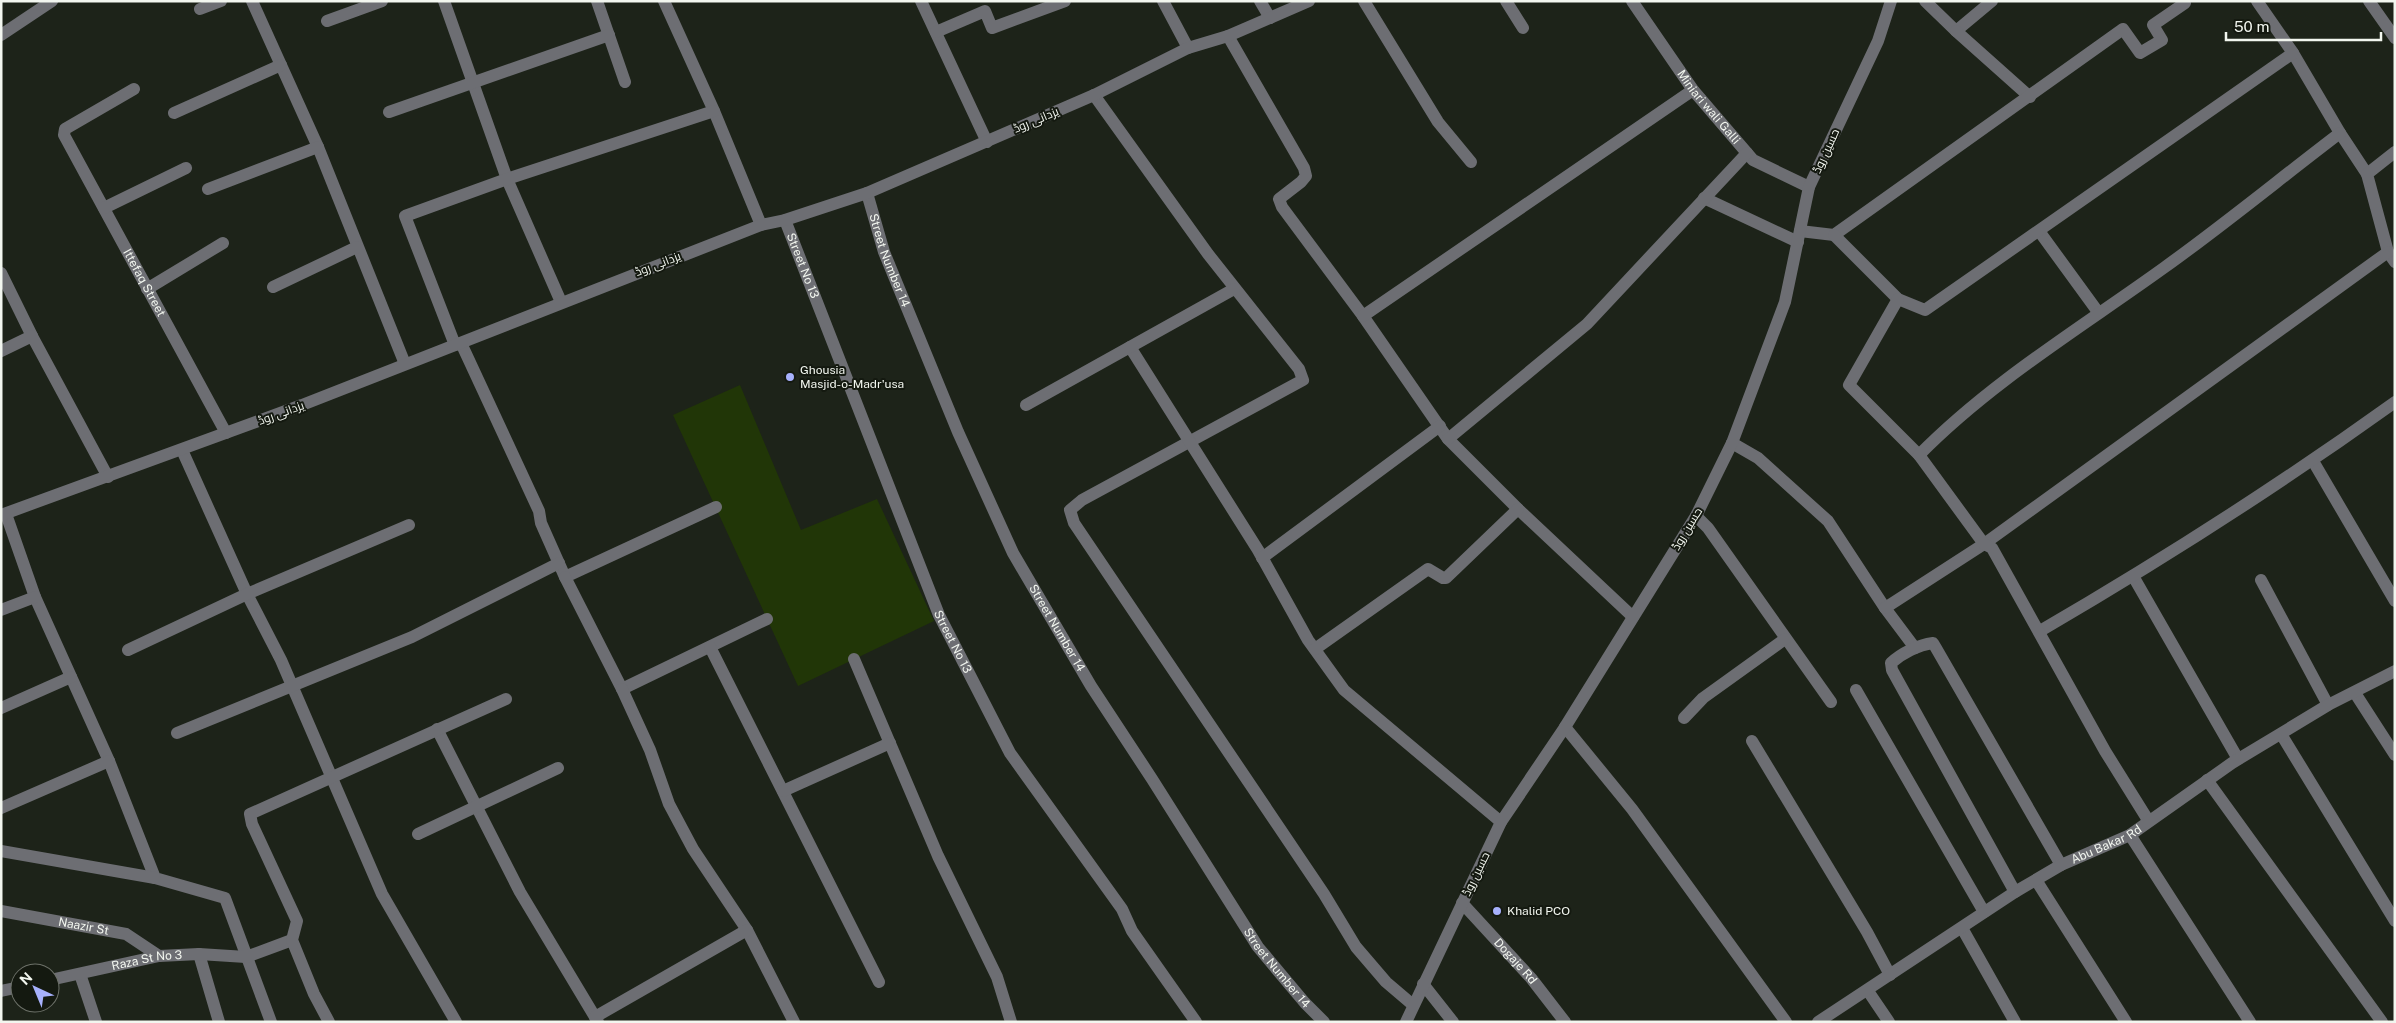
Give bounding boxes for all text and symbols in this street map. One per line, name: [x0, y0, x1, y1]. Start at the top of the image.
scale bar: [2226, 10, 2381, 42]
text: 50 m: [2234, 18, 2269, 35]
street label: Miniari wali Galli: [1674, 67, 1743, 147]
street label: یزدانی روڈ: [1011, 104, 1062, 136]
street label: حسین روڈ: [1810, 127, 1842, 175]
street label: Street Number 14: [866, 212, 913, 310]
street label: Street No 13: [784, 231, 822, 300]
street label: Ittefaq Street: [120, 246, 169, 319]
street label: یزدانی روڈ: [633, 249, 684, 279]
place label: Ghousia Masjid-o-Madr'usa: [800, 363, 904, 391]
marker: Ghousia Masjid-o-Madr'usa: [784, 371, 796, 383]
street label: یزدانی روڈ: [256, 398, 307, 428]
street label: حسین روڈ: [1669, 505, 1705, 553]
street label: Street Number 14: [1026, 582, 1088, 675]
street label: Street No 13: [931, 608, 975, 676]
street label: Abu Bakar Rd: [2069, 822, 2144, 867]
street label: حسین روڈ: [1459, 850, 1493, 898]
place label: Khalid PCO: [1507, 904, 1570, 918]
marker: Khalid PCO: [1491, 905, 1503, 917]
street label: Naazir St: [57, 915, 110, 938]
street label: Street Number 14: [1241, 925, 1313, 1011]
street label: Dogaje Rd: [1491, 935, 1540, 987]
street label: Raza St No 3: [110, 948, 183, 973]
north arrow: [10, 963, 60, 1013]
text: N: [16, 969, 35, 988]

